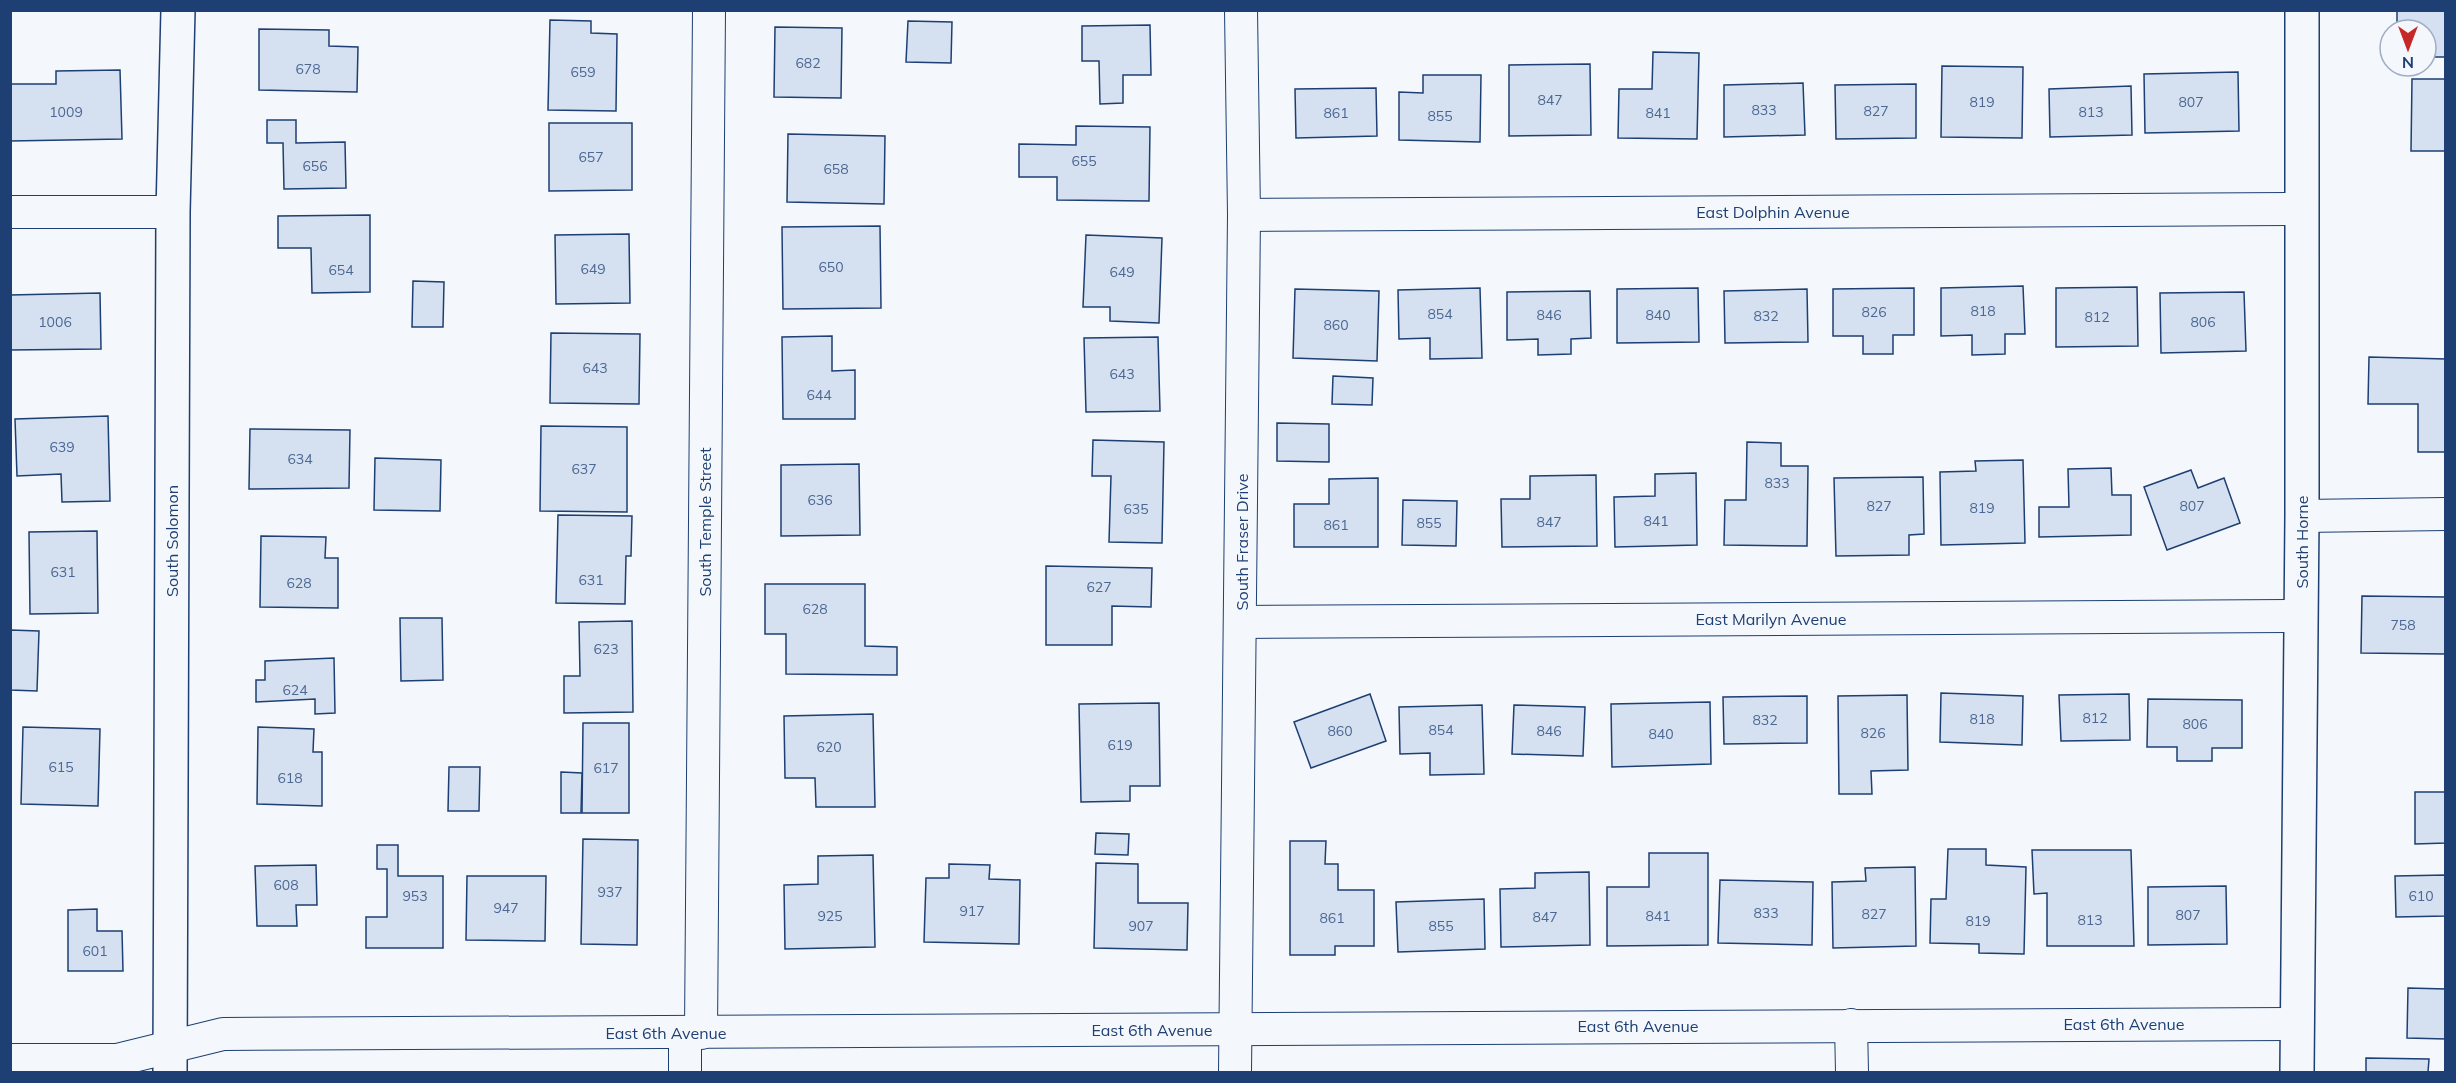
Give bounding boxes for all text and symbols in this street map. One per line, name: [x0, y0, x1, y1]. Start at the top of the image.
north arrow: [2378, 18, 2438, 78]
text: N: [2402, 53, 2414, 73]
house number: 682: [795, 54, 821, 72]
house number: 678: [295, 60, 321, 78]
house number: 659: [570, 63, 596, 81]
house number: 847: [1537, 91, 1563, 109]
house number: 819: [1969, 93, 1995, 111]
house number: 807: [2178, 93, 2204, 111]
house number: 833: [1751, 101, 1777, 119]
house number: 827: [1863, 102, 1889, 120]
house number: 1009: [49, 103, 83, 121]
house number: 813: [2078, 103, 2104, 121]
house number: 861: [1323, 104, 1349, 122]
house number: 841: [1645, 104, 1671, 122]
house number: 855: [1427, 107, 1453, 125]
house number: 657: [578, 148, 604, 166]
house number: 655: [1071, 152, 1097, 170]
house number: 656: [302, 157, 328, 175]
house number: 658: [823, 160, 849, 178]
street label: East Dolphin Avenue: [1696, 202, 1850, 222]
house number: 650: [818, 258, 844, 276]
house number: 649: [580, 260, 606, 278]
house number: 654: [328, 261, 354, 279]
house number: 649: [1109, 263, 1135, 281]
house number: 818: [1970, 302, 1996, 320]
house number: 826: [1861, 303, 1887, 321]
house number: 854: [1427, 305, 1453, 323]
house number: 846: [1536, 306, 1562, 324]
house number: 840: [1645, 306, 1671, 324]
house number: 832: [1753, 307, 1779, 325]
house number: 812: [2084, 308, 2110, 326]
house number: 1006: [38, 313, 72, 331]
house number: 806: [2190, 313, 2216, 331]
house number: 860: [1323, 316, 1349, 334]
house number: 643: [582, 359, 608, 377]
house number: 643: [1109, 365, 1135, 383]
house number: 644: [806, 386, 832, 404]
house number: 639: [49, 438, 75, 456]
street label: South Temple Street: [695, 447, 715, 597]
house number: 634: [287, 450, 313, 468]
house number: 637: [571, 460, 597, 478]
street label: South Fraser Drive: [1232, 474, 1252, 610]
house number: 833: [1764, 474, 1790, 492]
street label: South Solomon: [162, 485, 182, 597]
house number: 636: [807, 491, 833, 509]
street label: South Horne: [2292, 496, 2312, 588]
house number: 827: [1866, 497, 1892, 515]
house number: 807: [2179, 497, 2205, 515]
house number: 819: [1969, 499, 1995, 517]
house number: 635: [1123, 500, 1149, 518]
house number: 841: [1643, 512, 1669, 530]
house number: 847: [1536, 513, 1562, 531]
house number: 855: [1416, 514, 1442, 532]
house number: 861: [1323, 516, 1349, 534]
house number: 631: [50, 563, 76, 581]
house number: 631: [578, 571, 604, 589]
house number: 628: [286, 574, 312, 592]
house number: 627: [1086, 578, 1112, 596]
house number: 628: [802, 600, 828, 618]
street label: East Marilyn Avenue: [1695, 609, 1847, 629]
house number: 758: [2390, 616, 2416, 634]
house number: 623: [593, 640, 619, 658]
house number: 624: [282, 681, 308, 699]
house number: 812: [2082, 709, 2108, 727]
house number: 818: [1969, 710, 1995, 728]
house number: 832: [1752, 711, 1778, 729]
house number: 806: [2182, 715, 2208, 733]
house number: 854: [1428, 721, 1454, 739]
house number: 860: [1327, 722, 1353, 740]
house number: 846: [1536, 722, 1562, 740]
house number: 826: [1860, 724, 1886, 742]
house number: 840: [1648, 725, 1674, 743]
house number: 619: [1107, 736, 1133, 754]
house number: 620: [816, 738, 842, 756]
house number: 615: [48, 758, 74, 776]
house number: 617: [593, 759, 619, 777]
house number: 618: [277, 769, 303, 787]
house number: 608: [273, 876, 299, 894]
house number: 937: [597, 883, 623, 901]
house number: 953: [402, 887, 428, 905]
house number: 610: [2408, 887, 2434, 905]
house number: 947: [493, 899, 519, 917]
house number: 917: [959, 902, 985, 920]
house number: 833: [1753, 904, 1779, 922]
house number: 827: [1861, 905, 1887, 923]
house number: 807: [2175, 906, 2201, 924]
house number: 925: [817, 907, 843, 925]
house number: 841: [1645, 907, 1671, 925]
house number: 847: [1532, 908, 1558, 926]
house number: 861: [1319, 909, 1345, 927]
house number: 813: [2077, 911, 2103, 929]
house number: 819: [1965, 912, 1991, 930]
house number: 907: [1128, 917, 1154, 935]
house number: 855: [1428, 917, 1454, 935]
house number: 601: [82, 942, 108, 960]
street label: East 6th Avenue: [2063, 1014, 2185, 1034]
street label: East 6th Avenue: [1577, 1016, 1699, 1036]
street label: East 6th Avenue: [1091, 1020, 1213, 1040]
street label: East 6th Avenue: [605, 1023, 727, 1043]

